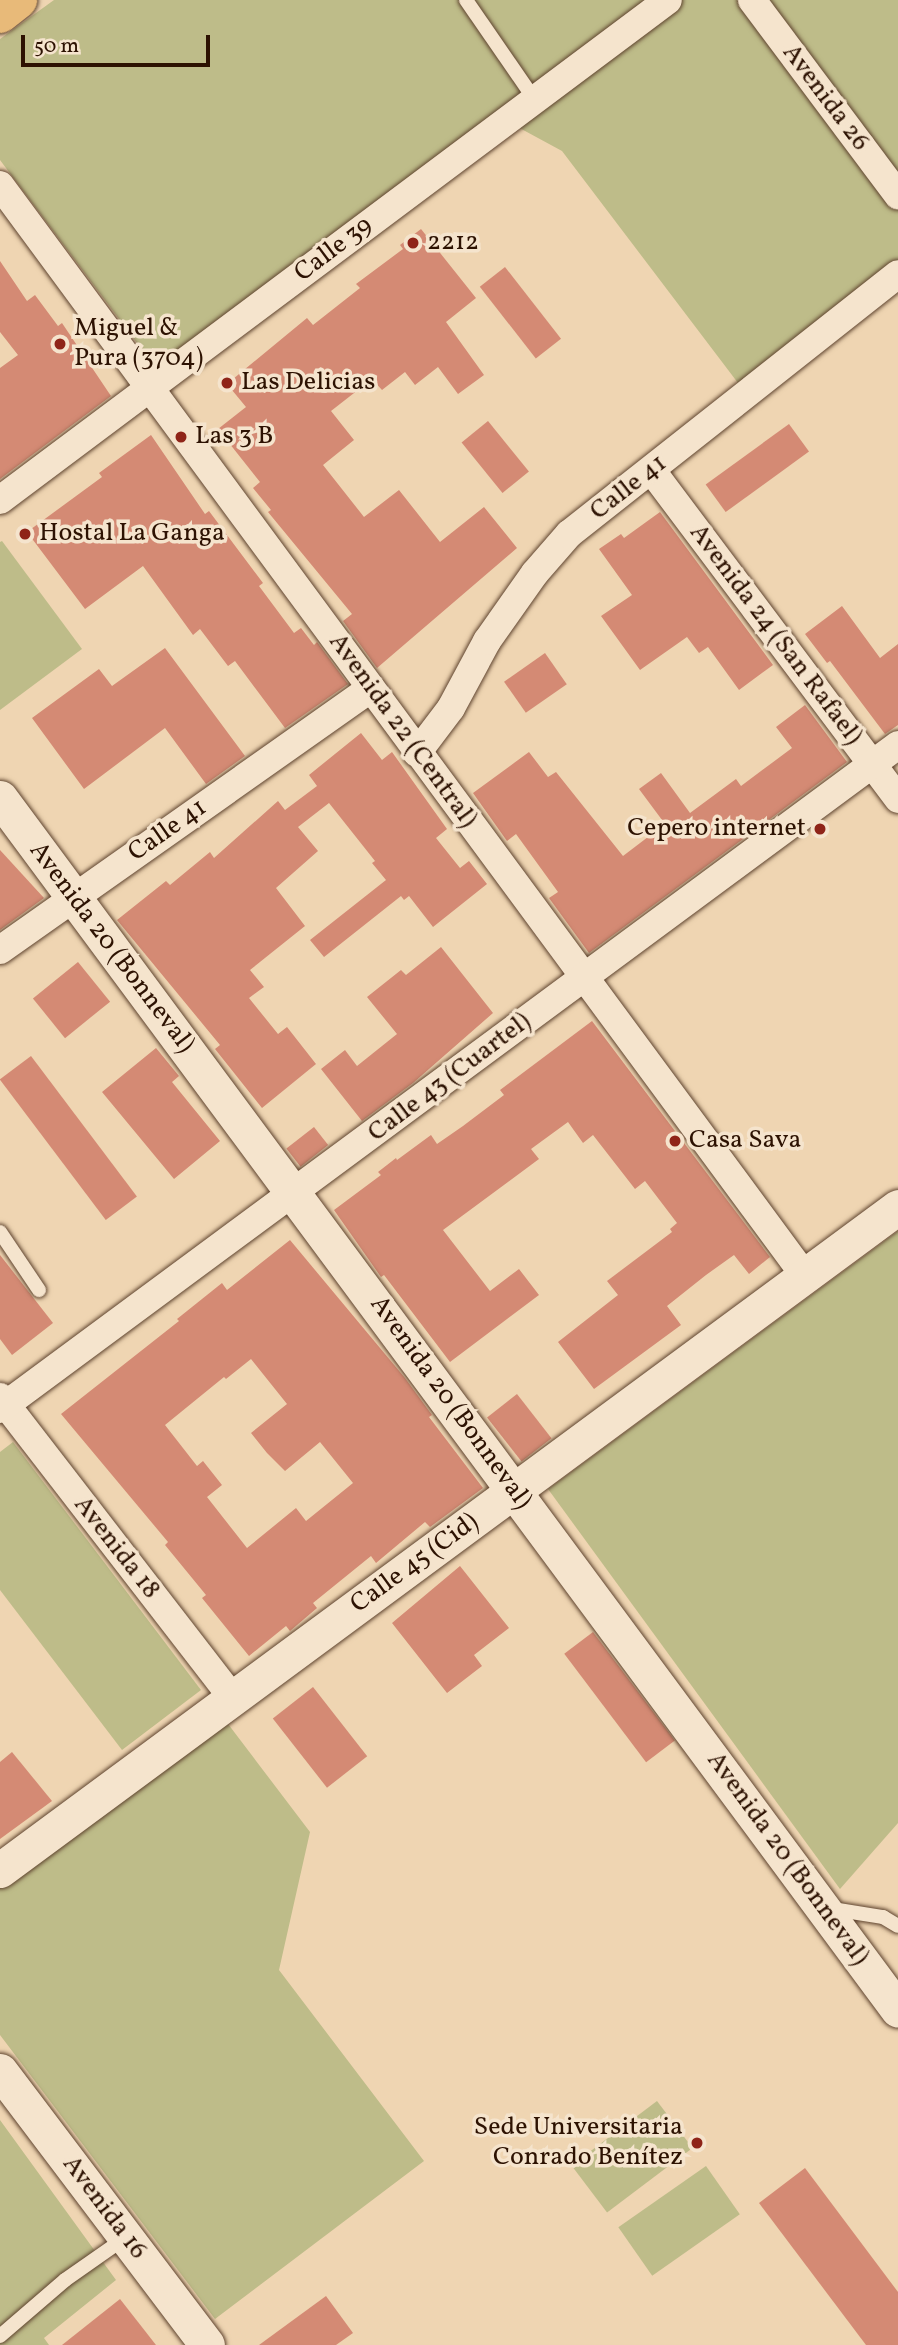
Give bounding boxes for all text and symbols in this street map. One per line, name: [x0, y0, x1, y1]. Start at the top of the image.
scale bar: [24, 21, 214, 65]
text: 50 m: [34, 32, 79, 61]
street label: Avenida 26: [775, 38, 875, 158]
street label: Calle 39: [289, 211, 379, 289]
place label: 2212: [427, 227, 479, 259]
marker: 2212: [405, 235, 421, 251]
place label: Miguel & Pura (3704): [74, 313, 203, 374]
marker: Miguel & Pura (3704): [52, 336, 68, 352]
place label: Las Delicias: [241, 367, 375, 399]
marker: Las Delicias: [219, 375, 235, 391]
place label: Las 3 B: [195, 421, 274, 453]
marker: Las 3 B: [173, 429, 189, 445]
street label: Calle 41: [584, 448, 674, 528]
place label: Hostal La Ganga: [39, 518, 225, 550]
street label: Avenida 24 (San Rafael): [682, 518, 868, 752]
marker: Hostal La Ganga: [17, 526, 33, 542]
street label: Avenida 22 (Central): [321, 628, 483, 834]
street label: Calle 41: [123, 793, 213, 869]
place label: Cepero internet: [627, 813, 806, 845]
marker: Cepero internet: [812, 821, 828, 837]
street label: Avenida 20 (Bonneval): [22, 836, 200, 1060]
street label: Calle 43 (Cuartel): [363, 1007, 537, 1149]
place label: Casa Sava: [689, 1125, 801, 1157]
marker: Casa Sava: [667, 1133, 683, 1149]
street label: Avenida 20 (Bonneval): [362, 1290, 538, 1516]
street label: Avenida 18: [66, 1490, 166, 1606]
street label: Calle 45 (Cid): [345, 1507, 485, 1621]
street label: Avenida 20 (Bonneval): [699, 1746, 875, 1972]
place label: Sede Universitaria Conrado Benítez: [474, 2112, 683, 2174]
marker: Sede Universitaria Conrado Benítez: [689, 2135, 705, 2151]
street label: Avenida 16: [55, 2150, 153, 2266]

